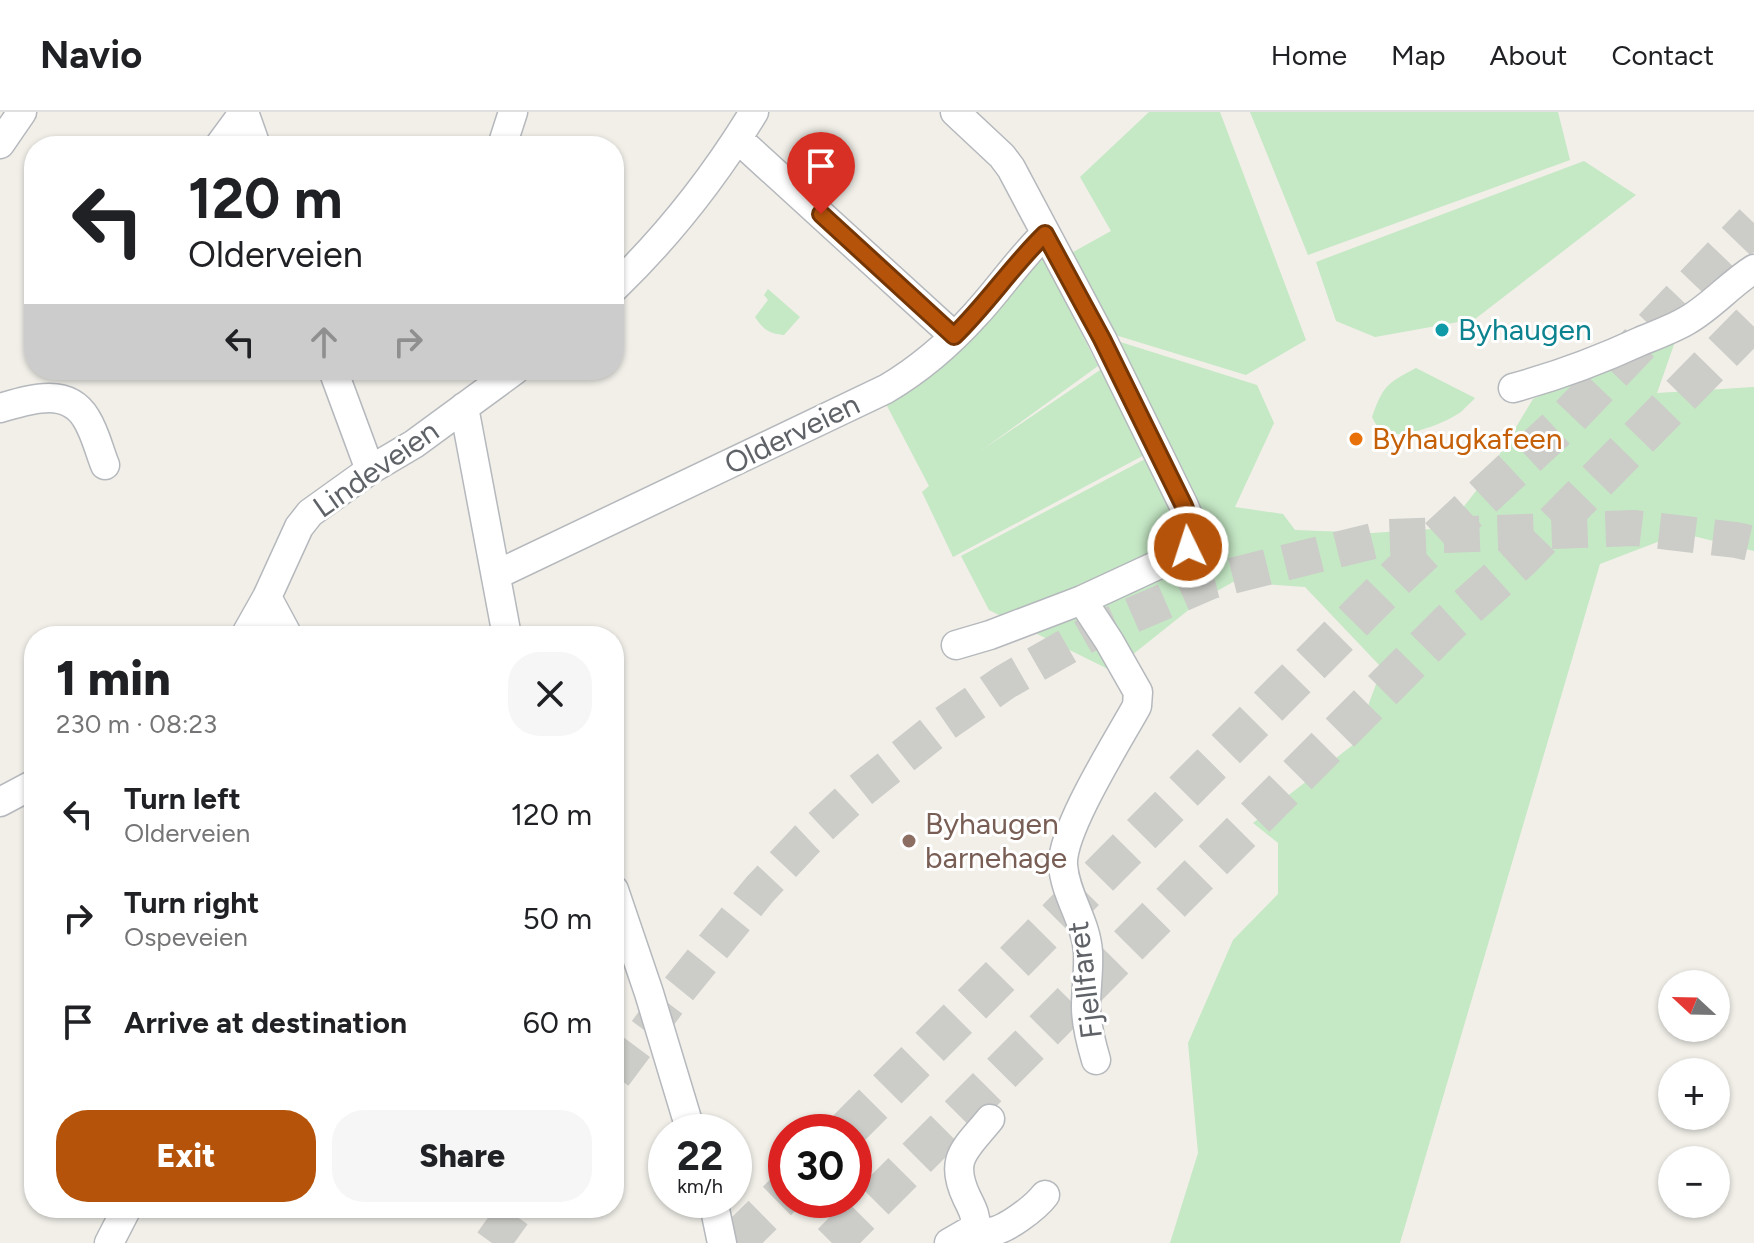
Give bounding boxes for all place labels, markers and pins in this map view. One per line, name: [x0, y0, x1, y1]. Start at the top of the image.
pin: [787, 132, 855, 214]
place label: Byhaugen: [1458, 311, 1592, 348]
marker: Byhaugen: [1433, 321, 1451, 339]
place label: Byhaugkafeen: [1372, 420, 1563, 457]
marker: Byhaugkafeen: [1347, 430, 1365, 448]
place label: Byhaugen barnehage: [925, 805, 1067, 876]
marker: Byhaugen barnehage: [900, 832, 918, 850]

